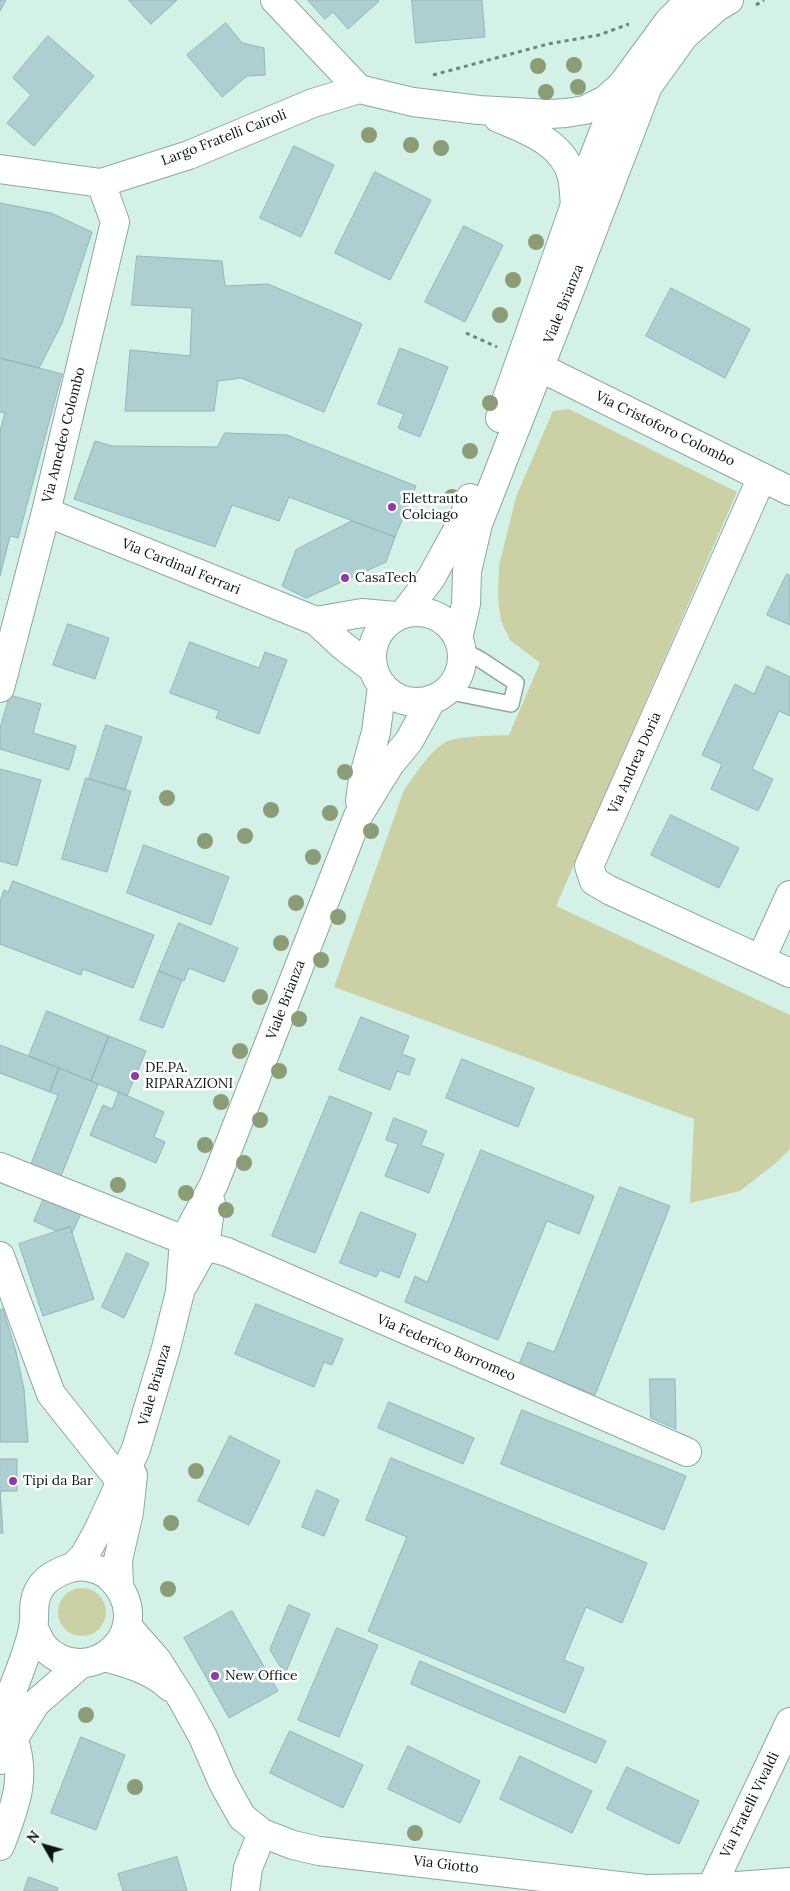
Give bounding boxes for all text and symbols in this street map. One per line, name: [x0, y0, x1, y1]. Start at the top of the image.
street label: Largo Fratelli Cairoli: [159, 106, 289, 170]
street label: Viale Brianza: [541, 262, 587, 346]
street label: Via Amedeo Colombo: [39, 365, 89, 505]
street label: Via Cristoforo Colombo: [593, 388, 737, 470]
place label: Elettrauto Colciago: [402, 491, 468, 524]
marker: Elettrauto Colciago: [386, 501, 398, 513]
street label: Via Cardinal Ferrari: [119, 536, 243, 598]
place label: CasaTech: [355, 570, 417, 586]
marker: CasaTech: [339, 572, 351, 584]
street label: Via Andrea Doria: [605, 709, 665, 817]
street label: Viale Brianza: [263, 958, 309, 1042]
place label: DE.PA. RIPARAZIONI: [145, 1060, 233, 1092]
marker: DE.PA. RIPARAZIONI: [129, 1070, 141, 1082]
street label: Via Federico Borromeo: [374, 1311, 518, 1385]
street label: Viale Brianza: [135, 1342, 175, 1428]
place label: Tipi da Bar: [23, 1473, 93, 1489]
marker: Tipi da Bar: [7, 1475, 19, 1487]
place label: New Office: [225, 1668, 298, 1684]
marker: New Office: [209, 1670, 221, 1682]
street label: Via Fratelli Vivaldi: [717, 1749, 783, 1861]
north arrow: [20, 1821, 70, 1871]
text: N: [23, 1827, 44, 1847]
street label: Via Giotto: [412, 1853, 480, 1877]

